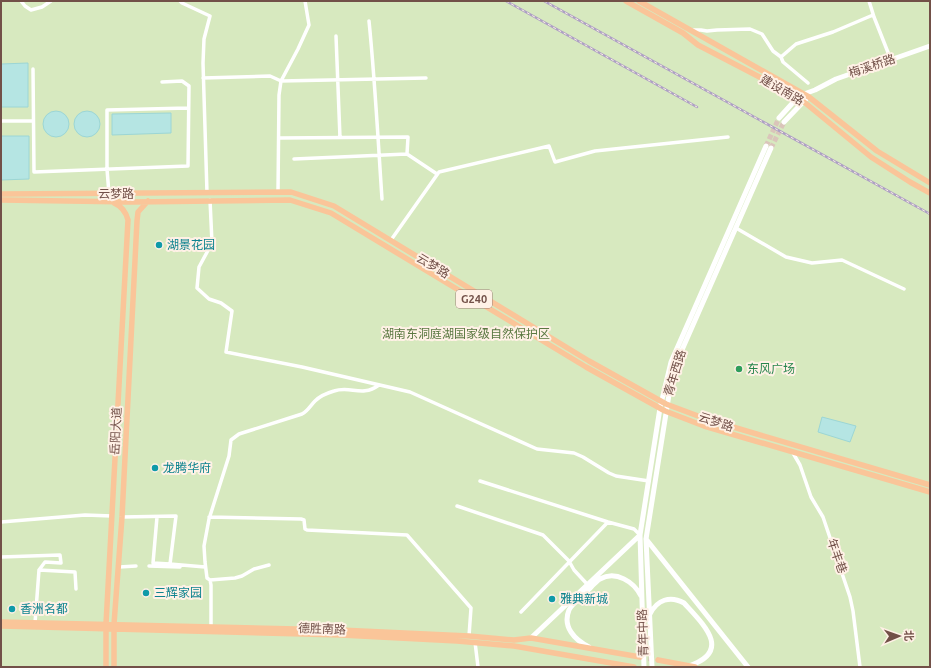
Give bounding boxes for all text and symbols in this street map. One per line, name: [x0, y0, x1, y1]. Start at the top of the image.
street label: 梅溪桥路: [847, 52, 897, 79]
street label: 建设南路: [758, 72, 806, 107]
street label: 云梦路: [98, 187, 134, 200]
place label: 湖景花园: [167, 238, 215, 251]
marker: 湖景花园: [154, 240, 164, 250]
street label: 云梦路: [414, 251, 452, 280]
road number: G240: [456, 290, 492, 308]
park label: 湖南东洞庭湖国家级自然保护区: [382, 327, 550, 340]
street label: 青年西路: [661, 348, 688, 398]
place label: 东风广场: [747, 362, 795, 375]
marker: 东风广场: [734, 364, 744, 374]
street label: 岳阳大道: [108, 407, 123, 455]
street label: 云梦路: [697, 410, 735, 433]
place label: 龙腾华府: [163, 461, 211, 474]
marker: 龙腾华府: [150, 463, 160, 473]
street label: 年丰巷: [825, 537, 849, 575]
place label: 三辉家园: [154, 586, 202, 599]
marker: 三辉家园: [141, 588, 151, 598]
place label: 雅典新城: [560, 592, 608, 605]
marker: 雅典新城: [547, 594, 557, 604]
place label: 香洲名都: [20, 602, 68, 615]
marker: 香洲名都: [7, 604, 17, 614]
street label: 青年中路: [635, 609, 650, 657]
north arrow: [879, 616, 919, 656]
street label: 德胜南路: [298, 621, 346, 636]
text: 北: [903, 630, 915, 641]

